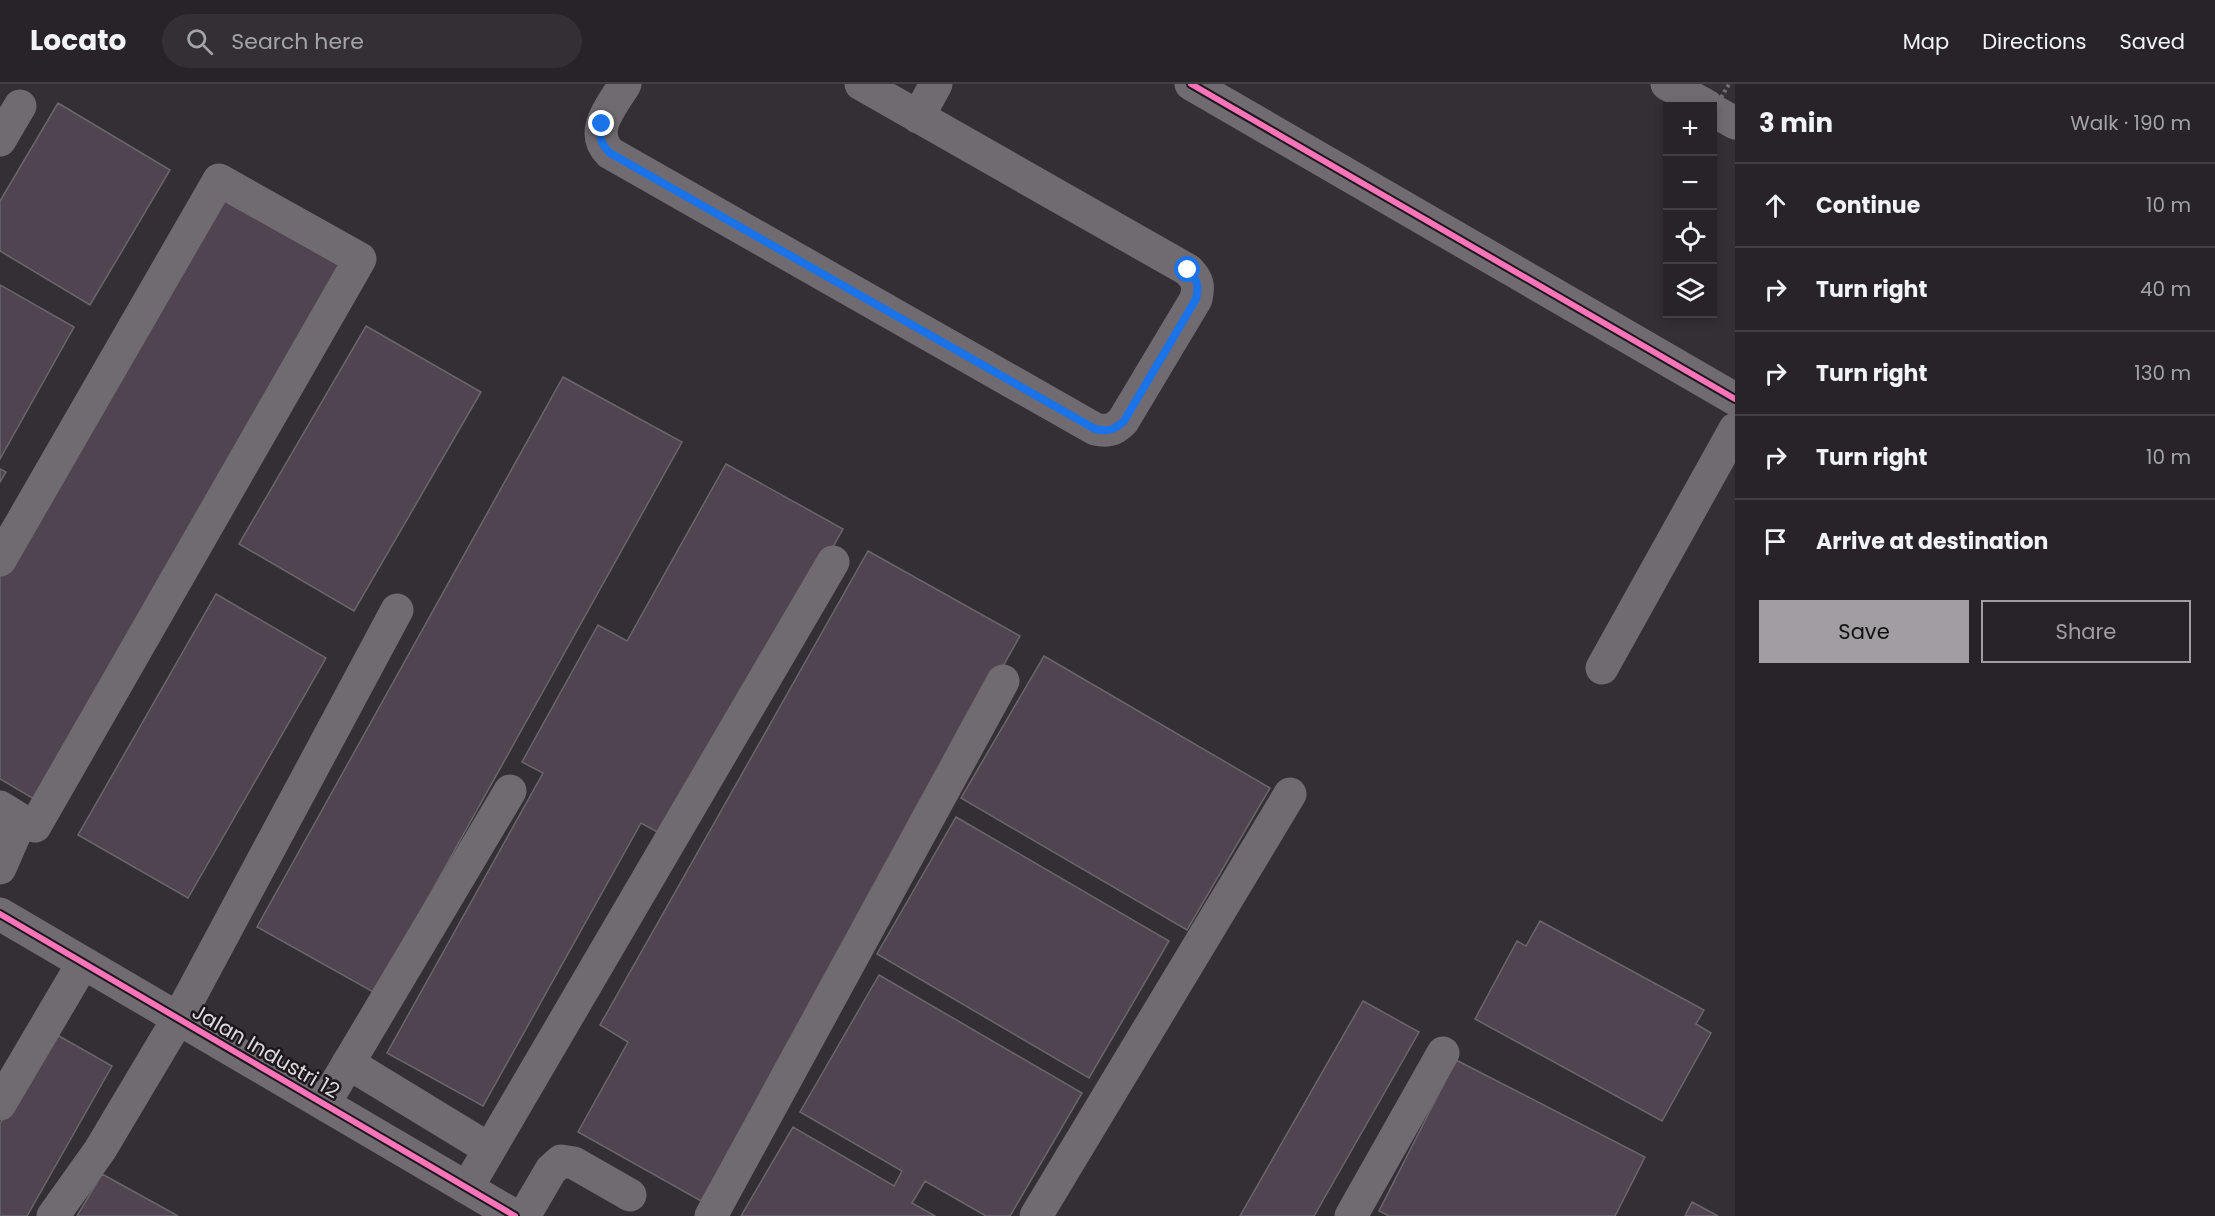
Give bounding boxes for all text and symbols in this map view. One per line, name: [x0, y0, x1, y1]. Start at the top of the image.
search box: [162, 14, 582, 68]
text: Locato: [30, 21, 126, 60]
icon: search: [183, 25, 216, 58]
text: Search here: [231, 26, 364, 57]
text: Map: [1903, 27, 1949, 56]
text: Directions: [1982, 27, 2086, 56]
text: Saved: [2119, 27, 2185, 56]
map controls: [1663, 102, 1717, 318]
button: +: [1663, 102, 1717, 156]
text: 3 min: [1759, 105, 1833, 141]
text: Walk · 190 m: [2070, 109, 2191, 137]
route end: [588, 110, 614, 136]
button: −: [1663, 156, 1717, 210]
icon: ahead: [1759, 189, 1792, 222]
text: Continue: [1816, 190, 1920, 221]
text: 10 m: [2146, 191, 2191, 219]
button: locate: [1663, 210, 1717, 264]
route start: [1174, 256, 1200, 282]
button: layers: [1663, 264, 1717, 318]
icon: right: [1759, 273, 1792, 306]
text: Turn right: [1816, 274, 1927, 305]
text: 40 m: [2140, 275, 2191, 303]
icon: right: [1759, 357, 1792, 390]
text: Turn right: [1816, 358, 1927, 389]
text: 130 m: [2134, 359, 2191, 387]
icon: right: [1759, 441, 1792, 474]
text: Turn right: [1816, 442, 1927, 473]
text: 10 m: [2146, 443, 2191, 471]
icon: arrive: [1759, 525, 1792, 558]
text: Arrive at destination: [1816, 526, 2048, 557]
button: Save: [1759, 600, 1969, 663]
button: Share: [1981, 600, 2191, 663]
street label: Jalan Industri 12: [187, 997, 345, 1105]

